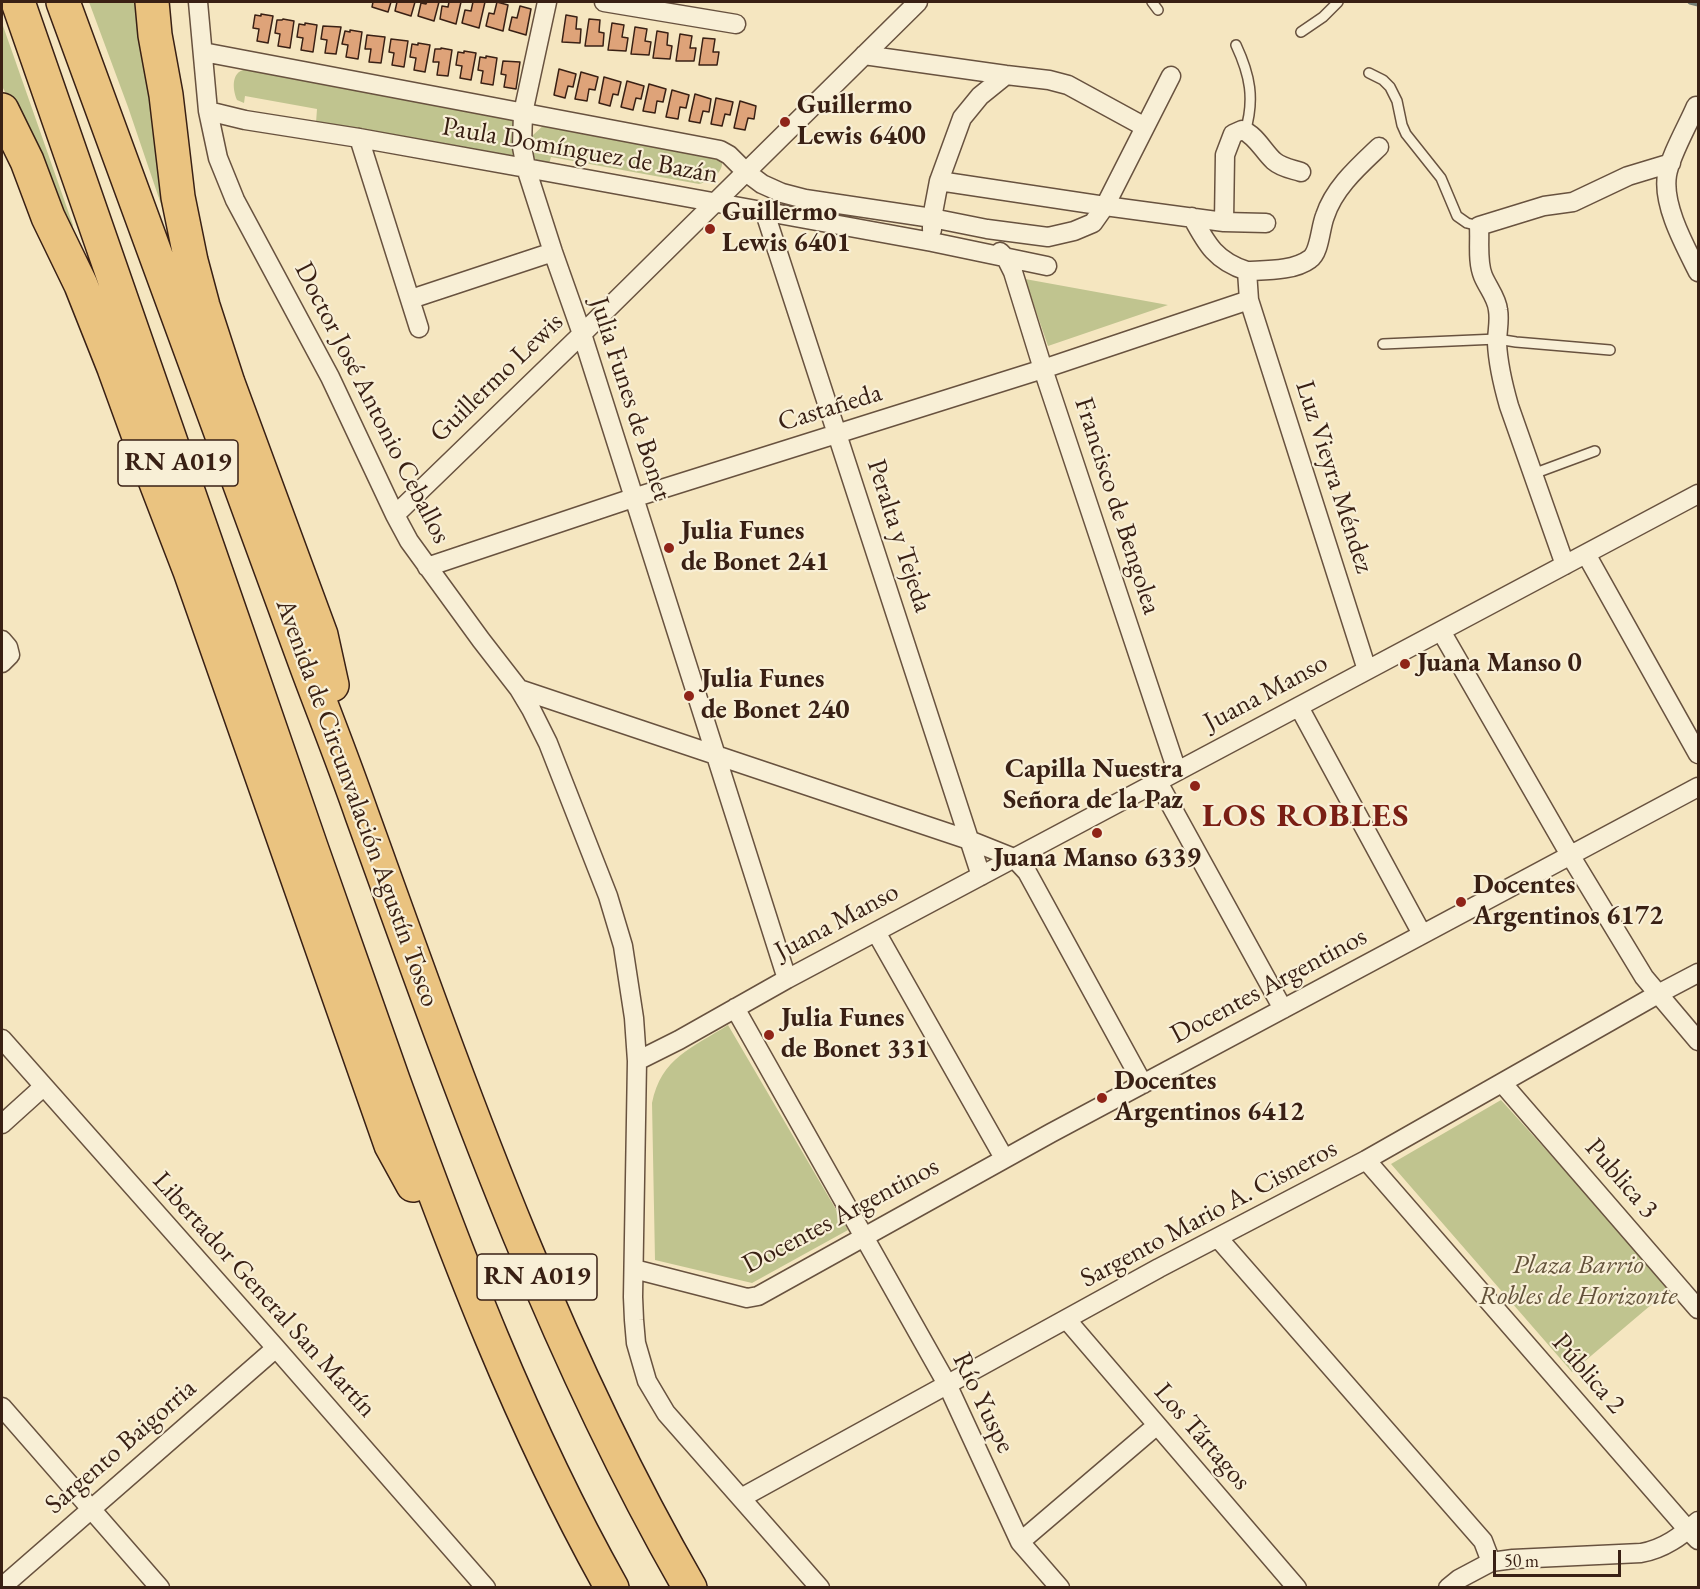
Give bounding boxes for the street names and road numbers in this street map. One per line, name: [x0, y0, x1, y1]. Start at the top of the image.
street label: Paula Domínguez de Bazán: [439, 111, 721, 191]
street label: Doctor José Antonio Ceballos: [287, 257, 457, 549]
street label: Julia Funes de Bonet: [582, 293, 678, 505]
street label: Guillermo Lewis: [424, 306, 570, 450]
street label: Castañeda: [774, 377, 886, 439]
street label: Luz Vieyra Méndez: [1288, 377, 1380, 577]
street label: Francisco de Bengolea: [1067, 393, 1167, 619]
road number: RN A019: [118, 440, 238, 486]
street label: Peralta y Tejeda: [859, 455, 939, 617]
street label: Avenida de Circunvalación Agustín Tosco: [268, 595, 446, 1011]
street label: Juana Manso: [1199, 647, 1333, 739]
street label: Juana Manso: [770, 876, 904, 968]
street label: Docentes Argentinos: [1165, 921, 1373, 1051]
street label: Publica 3: [1577, 1132, 1665, 1226]
street label: Sargento Mario A. Cisneros: [1075, 1133, 1343, 1295]
street label: Docentes Argentinos: [737, 1151, 945, 1281]
street label: Libertador General San Martín: [145, 1166, 383, 1424]
road number: RN A019: [477, 1254, 597, 1300]
street label: Pública 2: [1544, 1327, 1632, 1421]
street label: Río Yuspe: [945, 1347, 1021, 1459]
street label: Sargento Baigorria: [39, 1372, 203, 1522]
street label: Los Tártagos: [1147, 1377, 1257, 1497]

